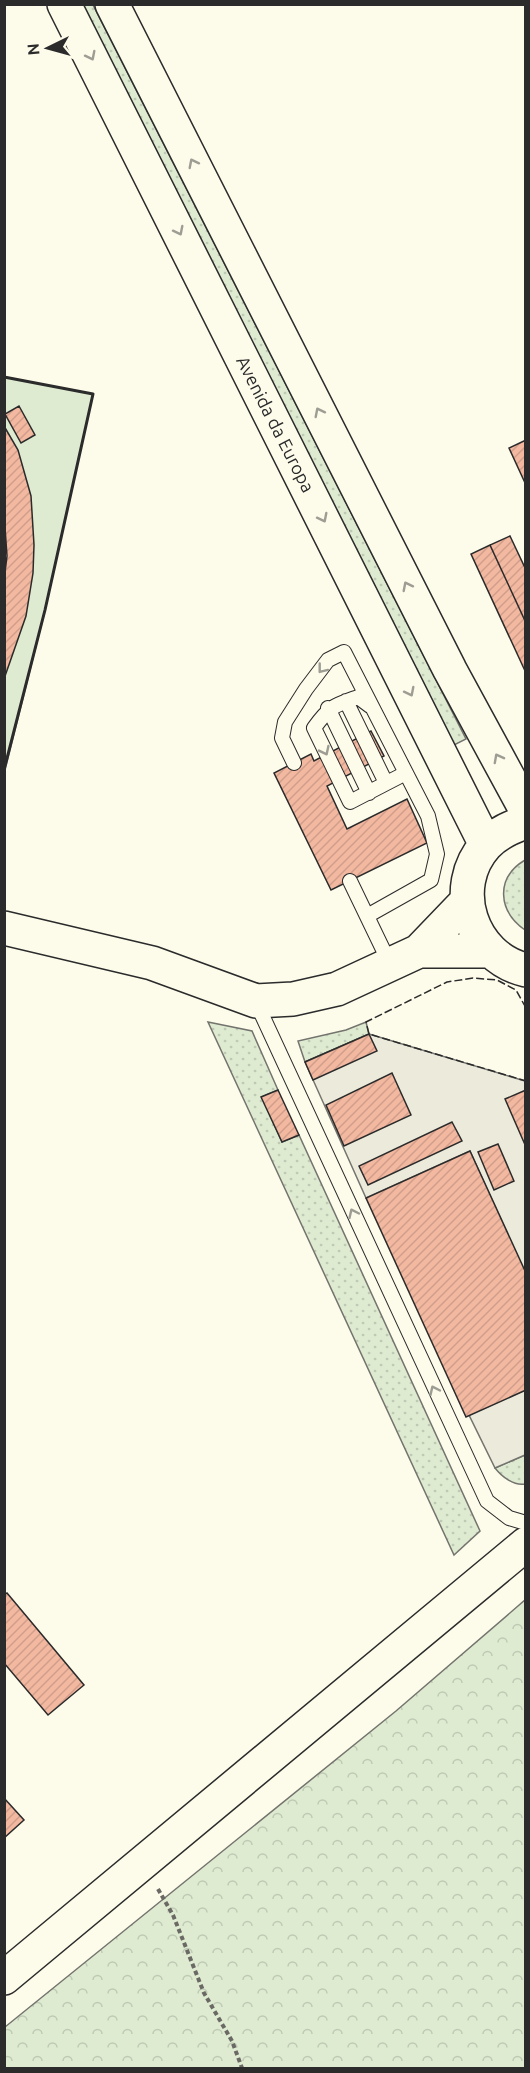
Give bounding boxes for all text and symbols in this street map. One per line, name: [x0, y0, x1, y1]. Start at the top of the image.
north arrow: [18, 18, 78, 78]
text: N: [24, 43, 43, 56]
one-way arrow: [84, 50, 96, 61]
one-way arrow: [188, 158, 200, 169]
one-way arrow: [172, 224, 183, 235]
street label: Avenida da Europa: [233, 353, 319, 495]
one-way arrow: [314, 407, 326, 418]
one-way arrow: [315, 511, 327, 522]
one-way arrow: [403, 581, 414, 592]
one-way arrow: [318, 662, 329, 673]
one-way arrow: [403, 686, 414, 696]
one-way arrow: [318, 745, 330, 756]
one-way arrow: [494, 754, 505, 765]
one-way arrow: [348, 1208, 360, 1219]
one-way arrow: [430, 1385, 442, 1396]

